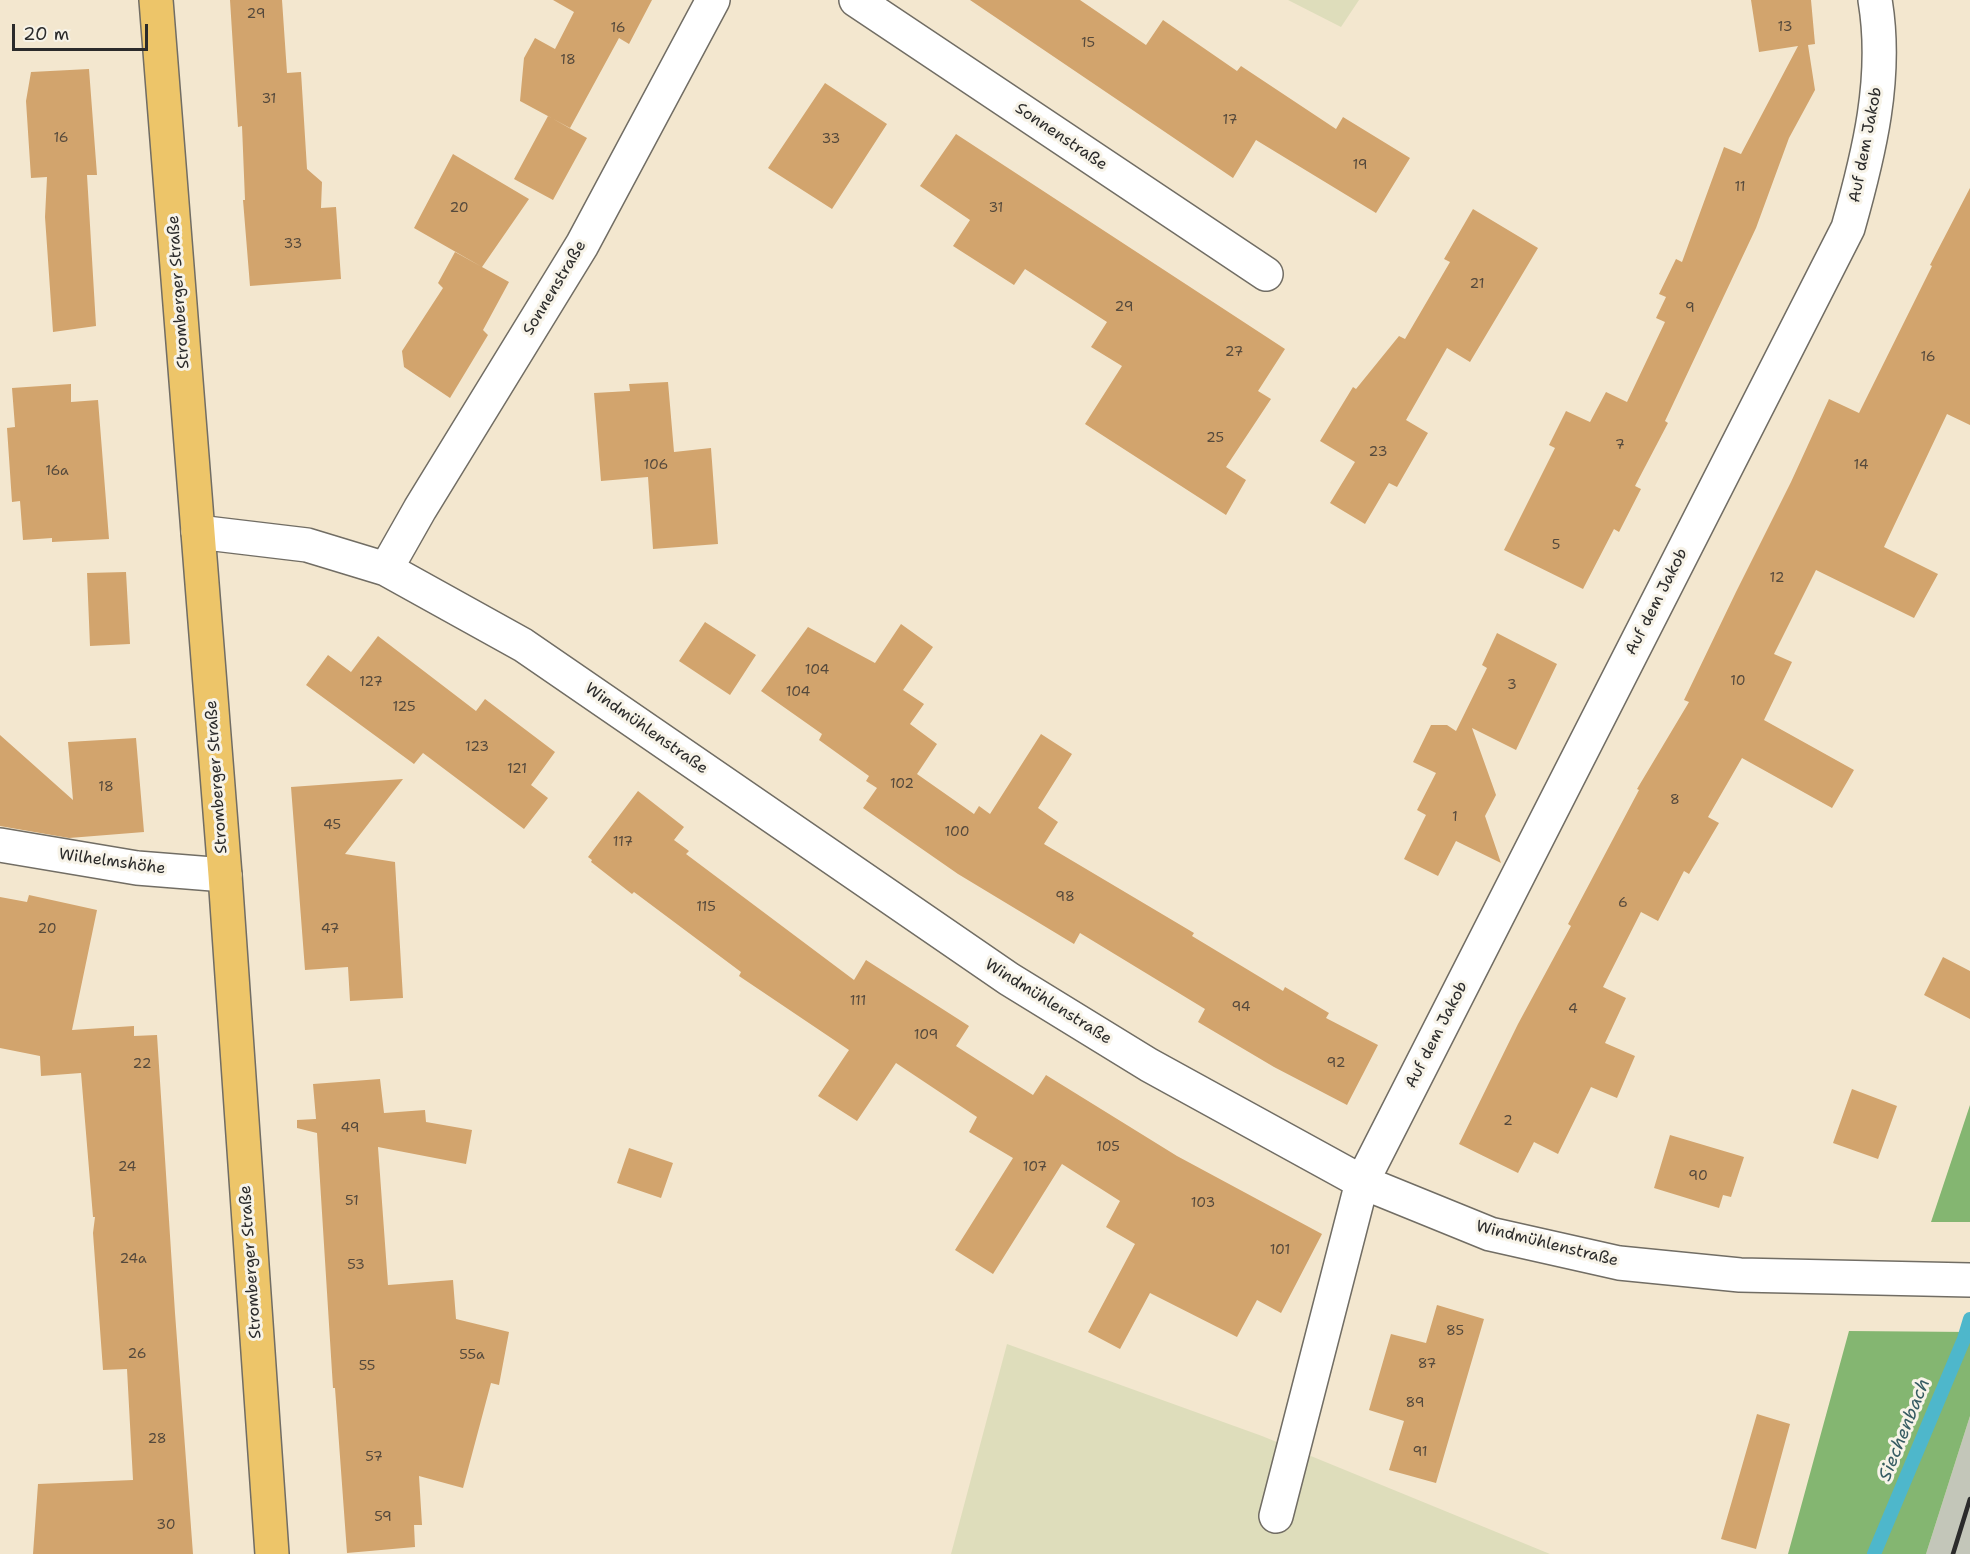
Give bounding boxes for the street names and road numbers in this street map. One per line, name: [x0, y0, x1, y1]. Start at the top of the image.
street label: Auf dem Jakob: [1845, 86, 1887, 204]
street label: Sonnenstraße: [1011, 99, 1111, 175]
street label: Stromberger Straße: [164, 215, 194, 369]
street label: Sonnenstraße: [519, 237, 591, 339]
street label: Auf dem Jakob: [1622, 545, 1692, 659]
street label: Windmühlenstraße: [581, 679, 711, 779]
street label: Stromberger Straße: [202, 700, 232, 854]
street label: Wilhelmshöhe: [57, 845, 167, 879]
street label: Windmühlenstraße: [981, 955, 1115, 1049]
street label: Auf dem Jakob: [1402, 978, 1472, 1092]
street label: Stromberger Straße: [236, 1185, 266, 1339]
street label: Windmühlenstraße: [1474, 1217, 1620, 1271]

